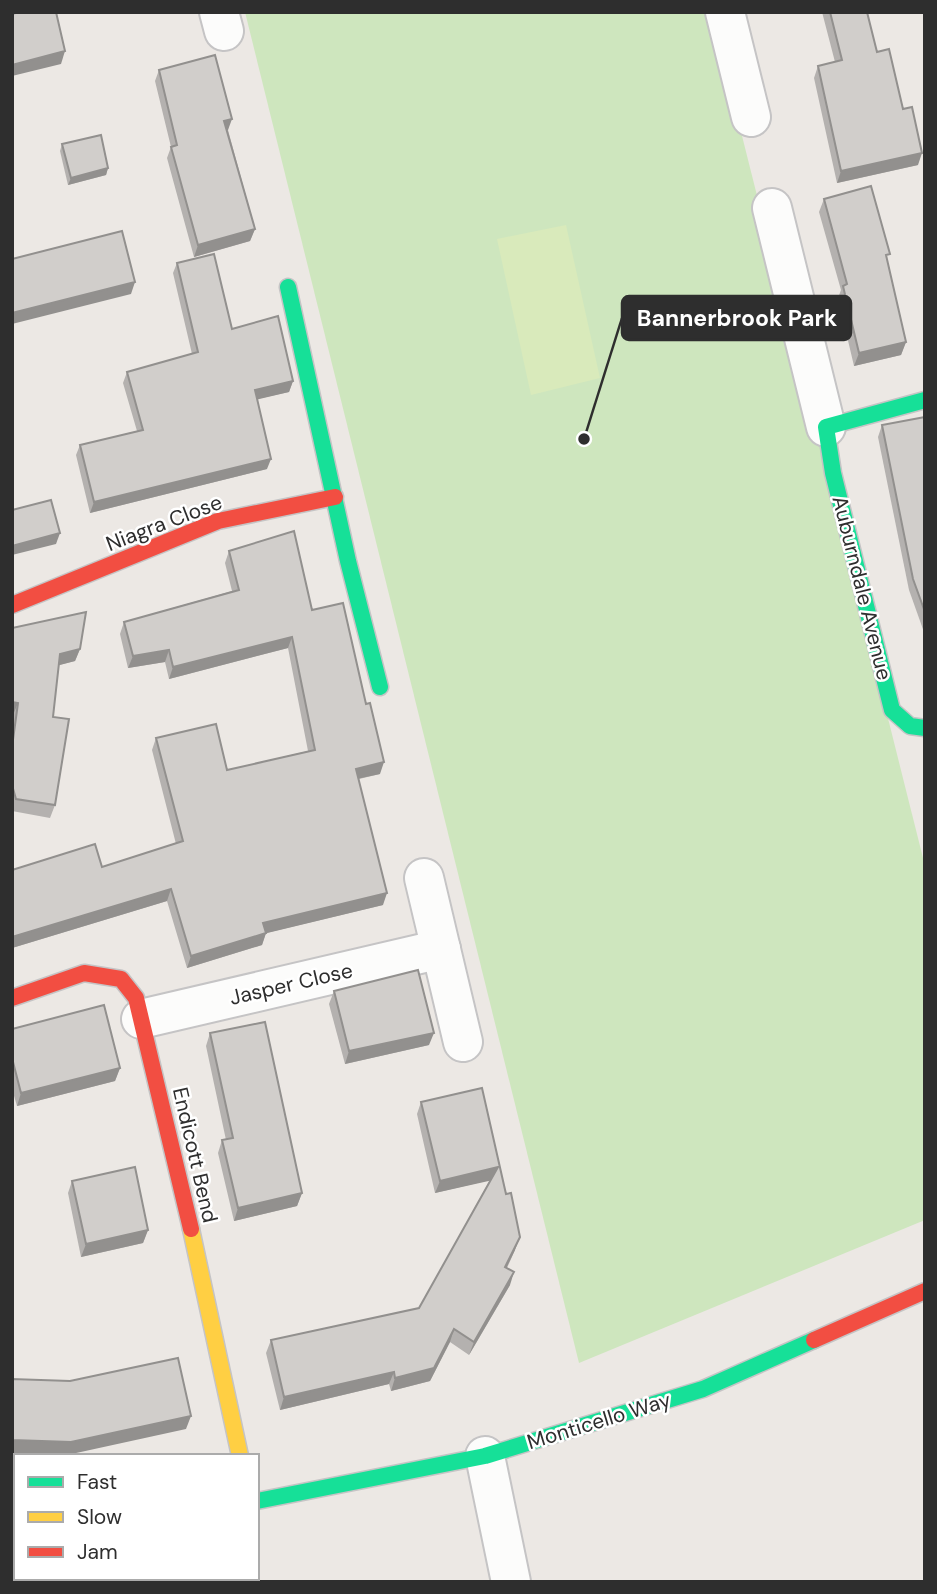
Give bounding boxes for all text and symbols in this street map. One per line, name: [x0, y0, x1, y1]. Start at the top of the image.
callout: Bannerbrook Park: [622, 296, 851, 340]
text: Bannerbrook Park: [637, 303, 837, 333]
street label: Niagra Close: [102, 488, 226, 558]
street label: Auburndale Avenue: [826, 493, 898, 683]
street label: Jasper Close: [227, 956, 355, 1012]
street label: Endicott Bend: [166, 1085, 224, 1225]
street label: Monticello Way: [524, 1386, 675, 1456]
legend: [14, 1454, 259, 1580]
text: Fast: [77, 1468, 117, 1496]
text: Slow: [77, 1503, 122, 1531]
text: Jam: [77, 1538, 118, 1566]

